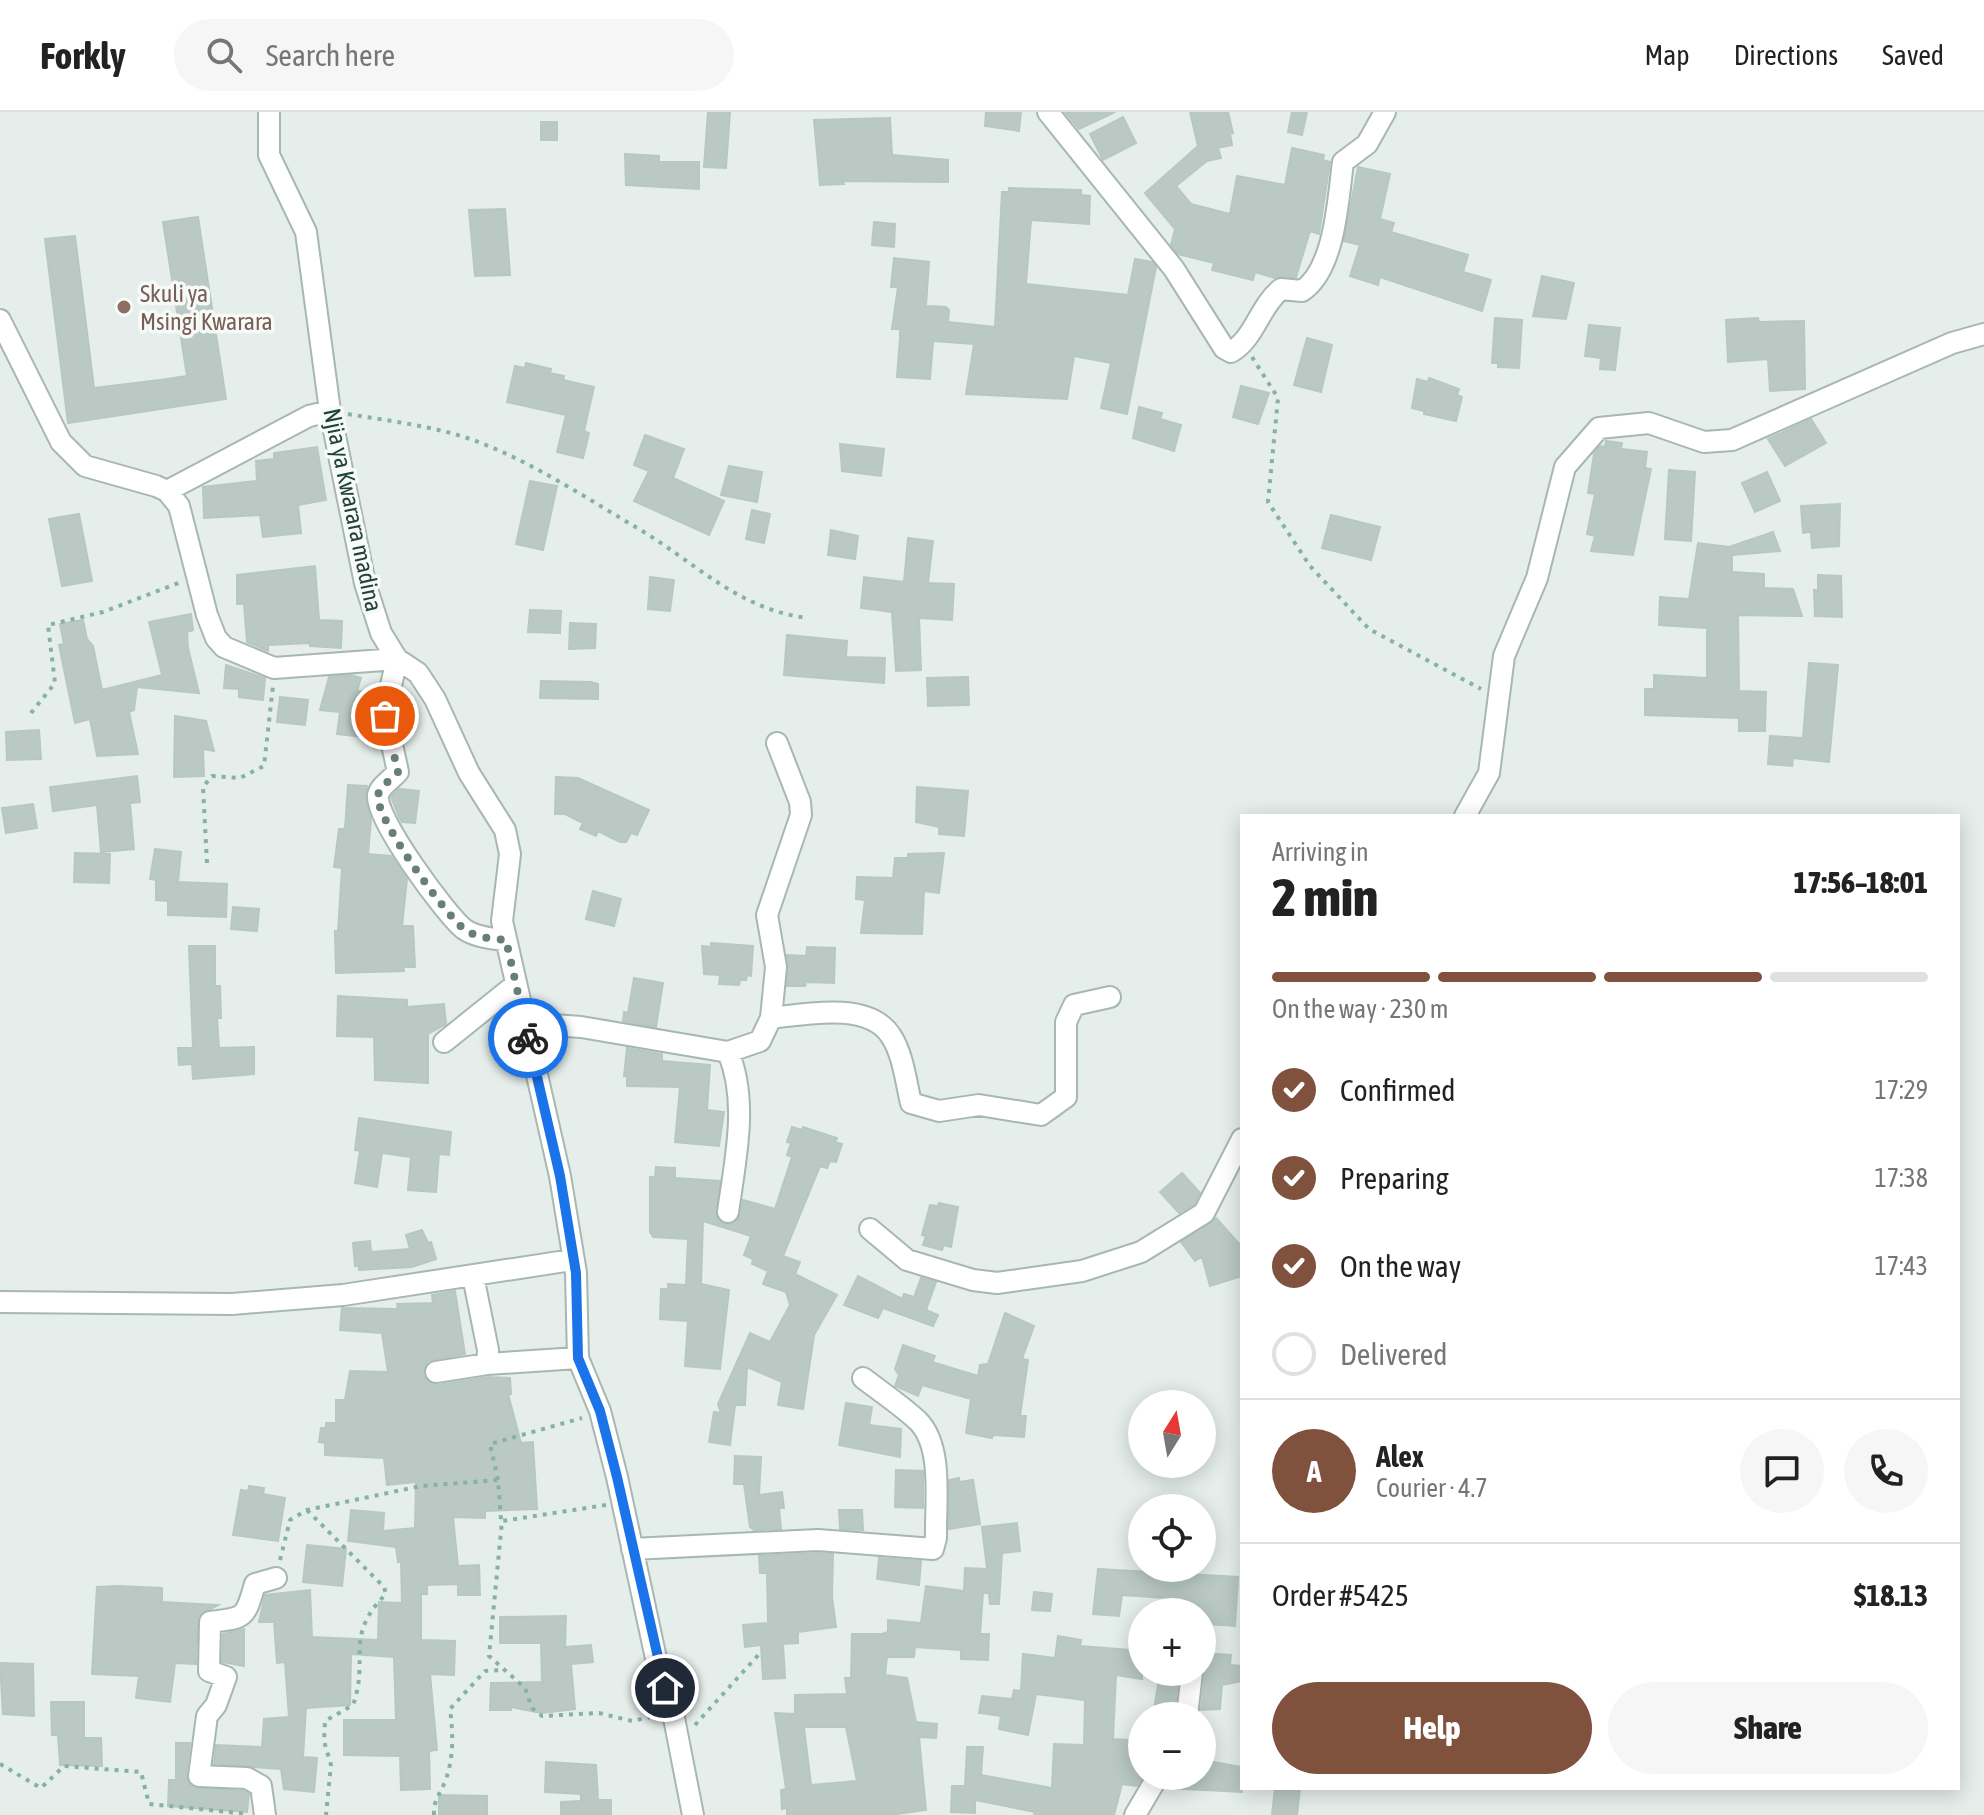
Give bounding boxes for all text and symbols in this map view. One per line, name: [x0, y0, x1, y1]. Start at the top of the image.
search box: [174, 19, 734, 91]
icon: search: [202, 33, 246, 77]
text: Forkly: [40, 34, 126, 77]
text: Search here: [266, 38, 395, 72]
text: Map: [1645, 39, 1690, 71]
text: Directions: [1734, 39, 1838, 71]
text: Saved: [1882, 39, 1944, 71]
place label: Skuli ya Msingi Kwarara: [140, 280, 273, 335]
marker: Skuli ya Msingi Kwarara: [115, 298, 133, 316]
street label: Njia ya Kwarara madina: [318, 406, 388, 614]
pin: [351, 682, 419, 750]
icon: bag: [363, 694, 407, 738]
text: Arriving in: [1272, 837, 1369, 867]
text: 17:56–18:01: [1793, 865, 1928, 899]
text: 2 min: [1272, 867, 1378, 927]
text: On the way · 230 m: [1272, 994, 1449, 1024]
courier: [488, 998, 568, 1078]
icon: bike: [506, 1016, 550, 1060]
icon: check: [1272, 1068, 1316, 1112]
text: Confirmed: [1340, 1073, 1455, 1107]
text: 17:29: [1874, 1075, 1928, 1105]
icon: check: [1272, 1156, 1316, 1200]
text: Preparing: [1340, 1161, 1449, 1195]
text: 17:38: [1874, 1163, 1928, 1193]
icon: check: [1272, 1244, 1316, 1288]
text: On the way: [1340, 1249, 1461, 1283]
text: 17:43: [1874, 1251, 1928, 1281]
text: Delivered: [1340, 1337, 1448, 1371]
north arrow: [1128, 1390, 1216, 1478]
map controls: [1128, 1390, 1216, 1790]
button: chat: [1740, 1429, 1824, 1513]
button: phone: [1844, 1429, 1928, 1513]
text: Alex: [1376, 1439, 1424, 1473]
text: A: [1307, 1454, 1321, 1488]
text: Courier · 4.7: [1376, 1473, 1487, 1503]
button: locate: [1128, 1494, 1216, 1582]
text: Order #5425: [1272, 1578, 1409, 1612]
text: $18.13: [1854, 1578, 1928, 1612]
button: +: [1128, 1598, 1216, 1686]
pin: [631, 1654, 699, 1722]
icon: home: [643, 1666, 687, 1710]
button: Help: [1272, 1682, 1592, 1774]
button: Share: [1608, 1682, 1928, 1774]
button: −: [1128, 1702, 1216, 1790]

